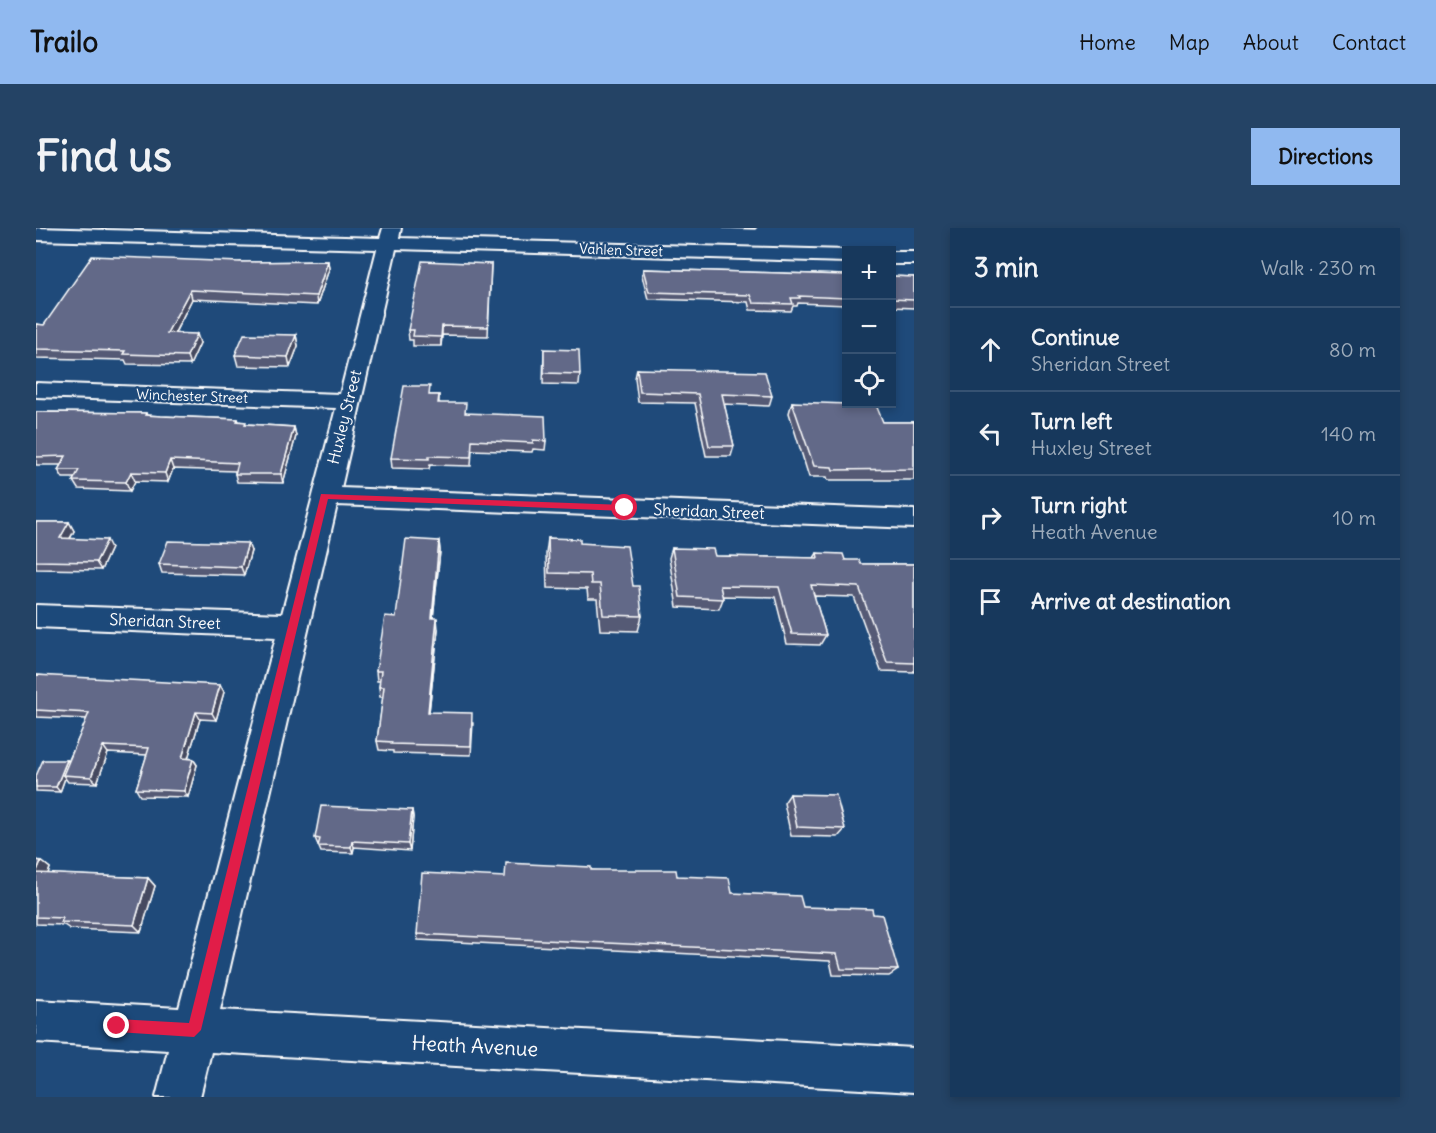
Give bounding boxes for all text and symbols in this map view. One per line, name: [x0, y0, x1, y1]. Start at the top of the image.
text: Trailo: [30, 24, 98, 60]
text: Home: [1079, 29, 1136, 56]
text: Map: [1169, 29, 1210, 56]
text: About: [1243, 29, 1299, 56]
text: Contact: [1332, 29, 1406, 56]
button: Directions: [1251, 128, 1400, 185]
text: Find us: [36, 130, 172, 182]
street label: Vahlen Street: [579, 240, 663, 260]
map controls: [842, 246, 896, 408]
button: +: [842, 246, 896, 300]
text: 3 min: [974, 251, 1039, 284]
text: Walk · 230 m: [1261, 255, 1376, 280]
button: −: [842, 300, 896, 354]
text: Continue: [1031, 323, 1120, 351]
icon: ahead: [974, 333, 1007, 366]
text: 80 m: [1329, 337, 1376, 362]
text: Sheridan Street: [1031, 351, 1170, 376]
button: locate: [842, 354, 896, 408]
street label: Huxley Street: [323, 367, 366, 466]
street label: Winchester Street: [136, 385, 248, 407]
text: Turn left: [1031, 407, 1112, 435]
icon: left: [974, 417, 1007, 450]
text: 140 m: [1321, 421, 1376, 446]
text: Huxley Street: [1031, 435, 1152, 460]
text: Turn right: [1031, 491, 1127, 519]
route start: [611, 494, 637, 520]
street label: Sheridan Street: [653, 499, 766, 523]
icon: right: [974, 501, 1007, 534]
text: 10 m: [1333, 505, 1376, 530]
text: Heath Avenue: [1031, 519, 1158, 544]
icon: arrive: [974, 585, 1007, 618]
text: Arrive at destination: [1031, 587, 1231, 615]
street label: Sheridan Street: [109, 609, 222, 633]
route end: [103, 1012, 129, 1038]
street label: Heath Avenue: [411, 1030, 539, 1061]

